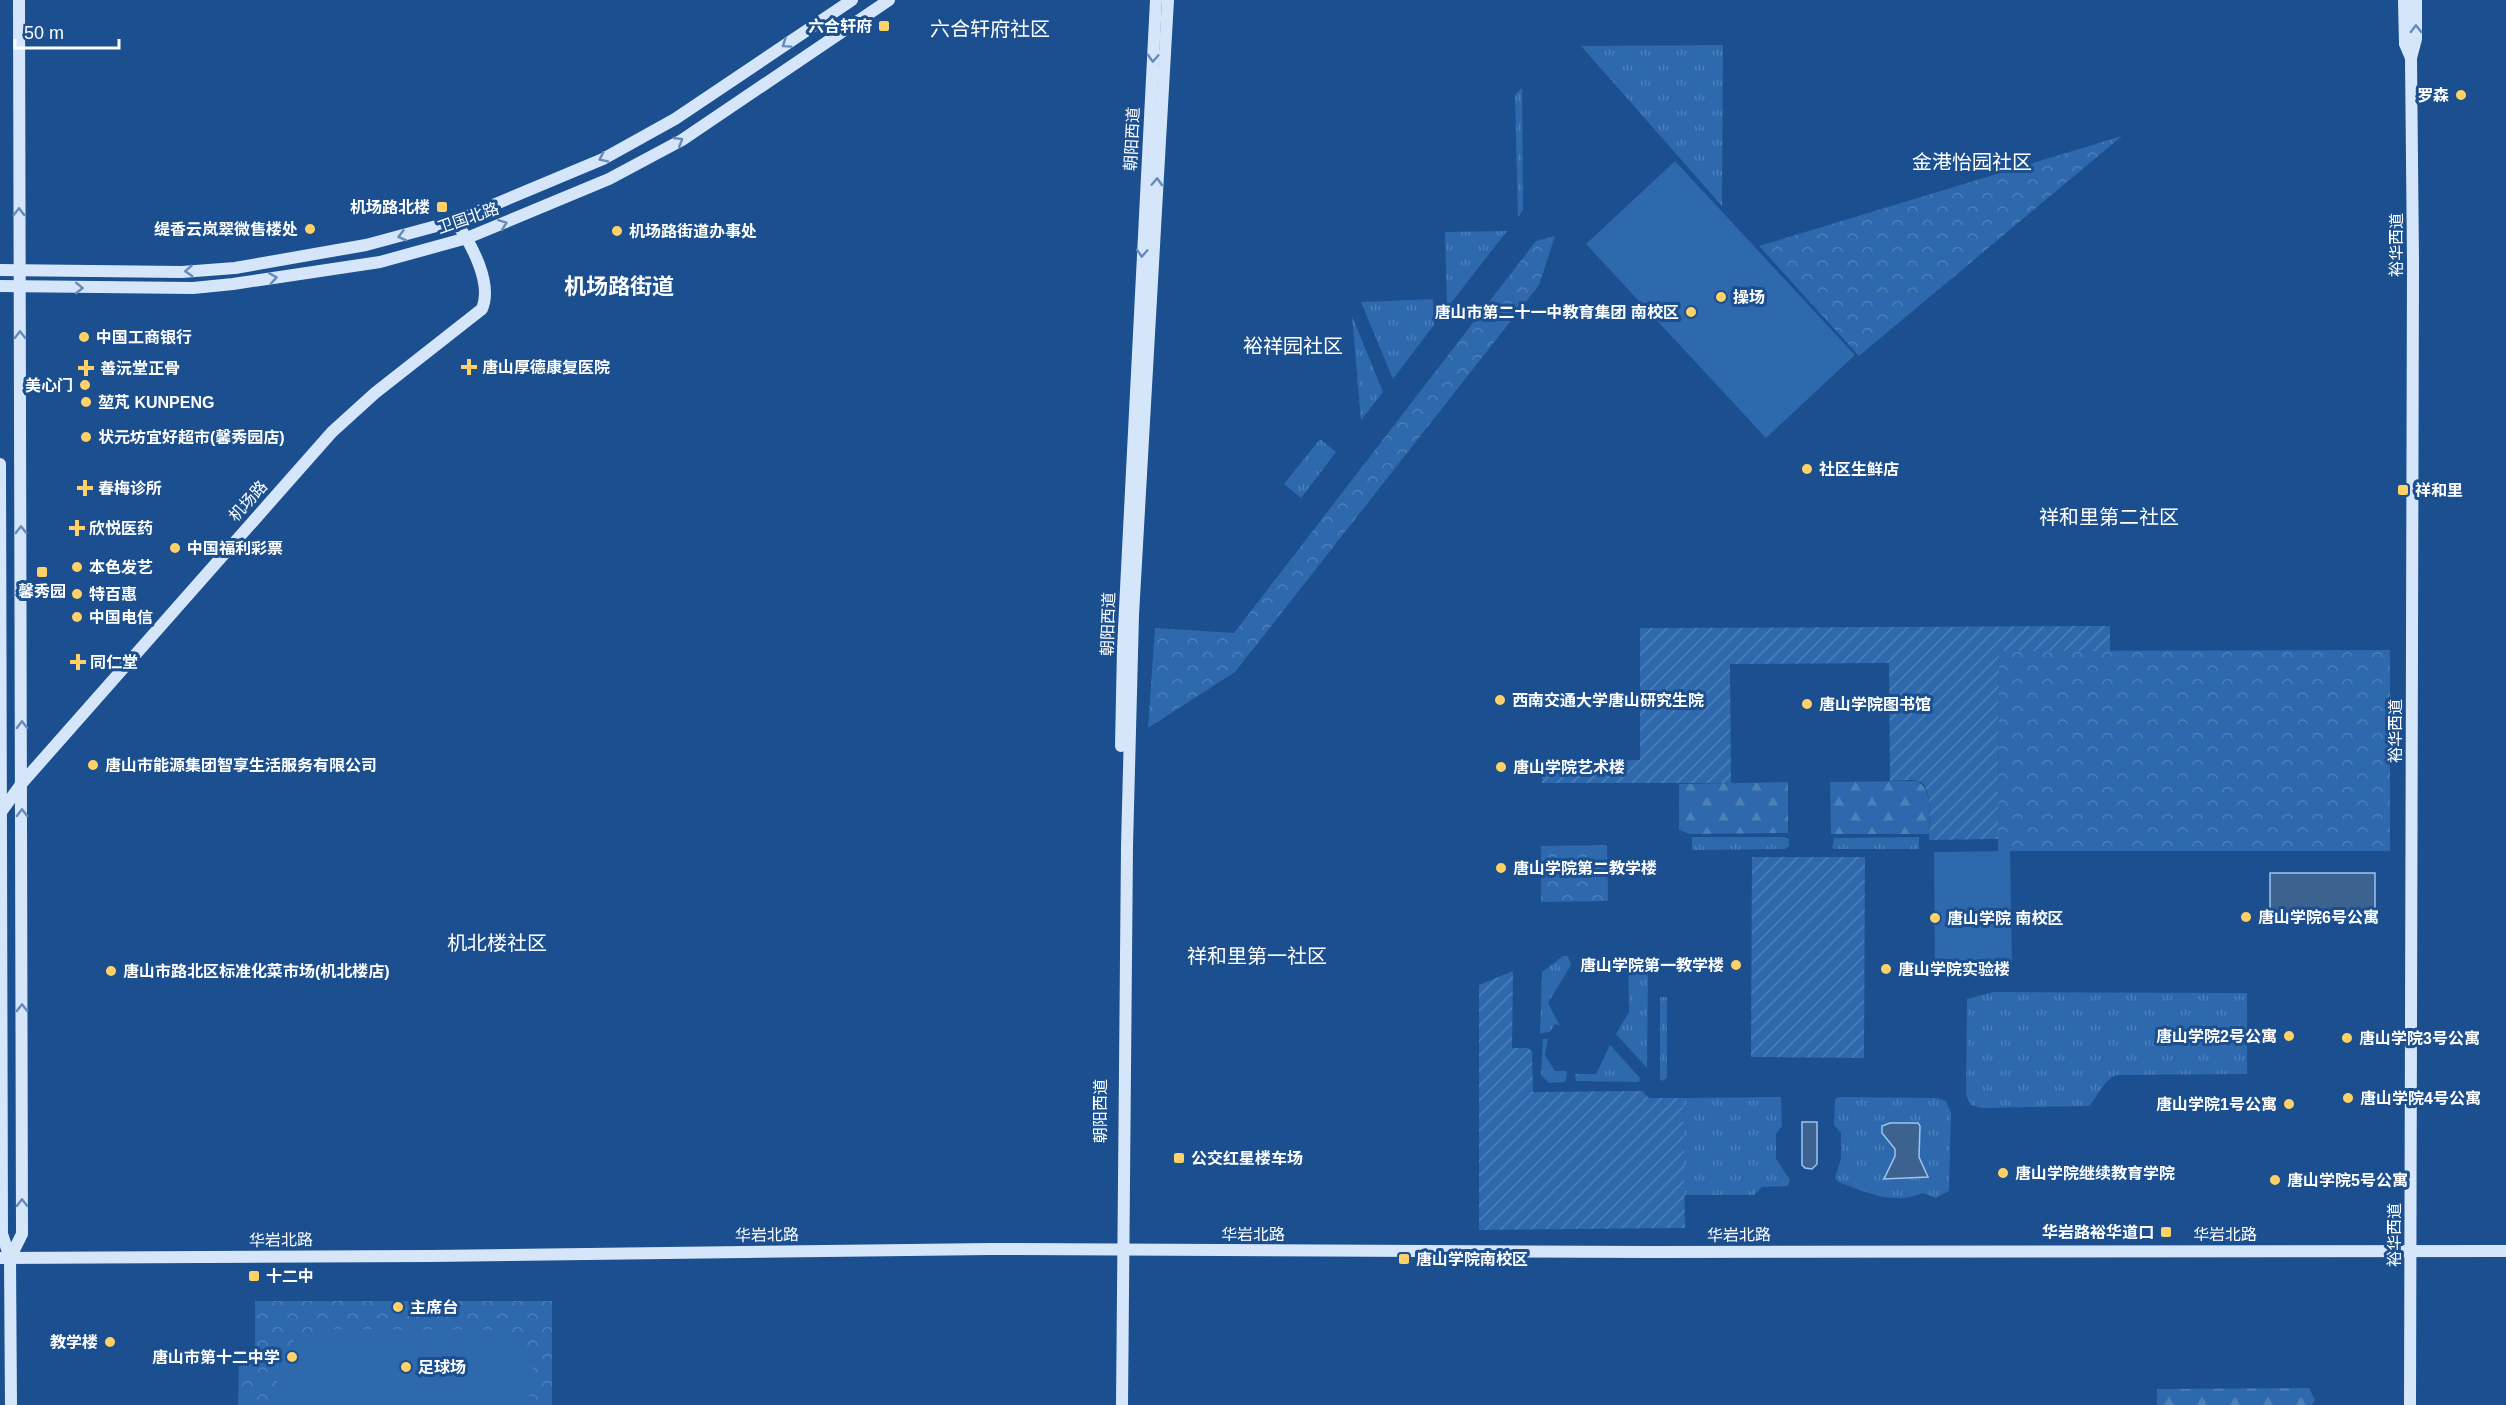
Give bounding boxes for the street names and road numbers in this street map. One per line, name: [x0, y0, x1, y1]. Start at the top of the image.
street label: 朝阳西道: [1122, 107, 1142, 171]
street label: 卫国北路: [435, 200, 501, 236]
street label: 裕华西道: [2388, 213, 2405, 277]
street label: 机场路: [226, 477, 270, 525]
street label: 朝阳西道: [1098, 592, 1118, 656]
street label: 裕华西道: [2387, 699, 2404, 763]
street label: 朝阳西道: [1092, 1079, 1109, 1143]
street label: 裕华西道: [2386, 1203, 2403, 1267]
street label: 华岩北路: [735, 1226, 799, 1244]
street label: 华岩北路: [1221, 1226, 1285, 1243]
street label: 华岩北路: [1707, 1226, 1771, 1244]
street label: 华岩北路: [2193, 1226, 2257, 1243]
street label: 华岩北路: [249, 1231, 313, 1249]

